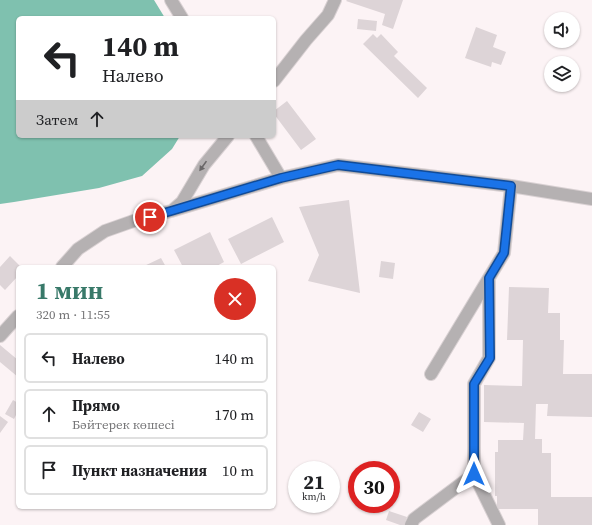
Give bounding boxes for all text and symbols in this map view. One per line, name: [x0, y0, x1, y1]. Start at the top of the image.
map controls: [544, 12, 580, 92]
button: sound: [544, 12, 580, 48]
text: 140 m: [102, 27, 179, 65]
icon: left: [36, 32, 88, 84]
button: layers: [544, 56, 580, 92]
text: Налево: [102, 63, 164, 88]
icon: ahead: [86, 108, 108, 130]
text: Затем: [36, 109, 78, 130]
one-way arrow: [200, 161, 207, 172]
pin: [133, 200, 167, 234]
icon: arrive: [139, 206, 161, 228]
text: 1 мин: [36, 274, 103, 307]
button: close: [214, 278, 256, 320]
text: 320 m · 11:55: [36, 306, 110, 323]
icon: left: [38, 347, 60, 369]
text: Налево: [72, 348, 125, 369]
text: 140 m: [214, 348, 254, 369]
text: Прямо: [72, 395, 120, 416]
icon: ahead: [38, 403, 60, 425]
text: 170 m: [214, 404, 254, 425]
text: Бәйтерек көшесі: [72, 416, 175, 433]
position arrow: [453, 453, 495, 495]
icon: arrive: [38, 459, 60, 481]
text: Пункт назначения: [72, 460, 207, 481]
text: 10 m: [222, 460, 254, 481]
speed limit sign: 30: [348, 461, 400, 513]
text: 21: [303, 468, 325, 496]
text: km/h: [302, 490, 326, 503]

